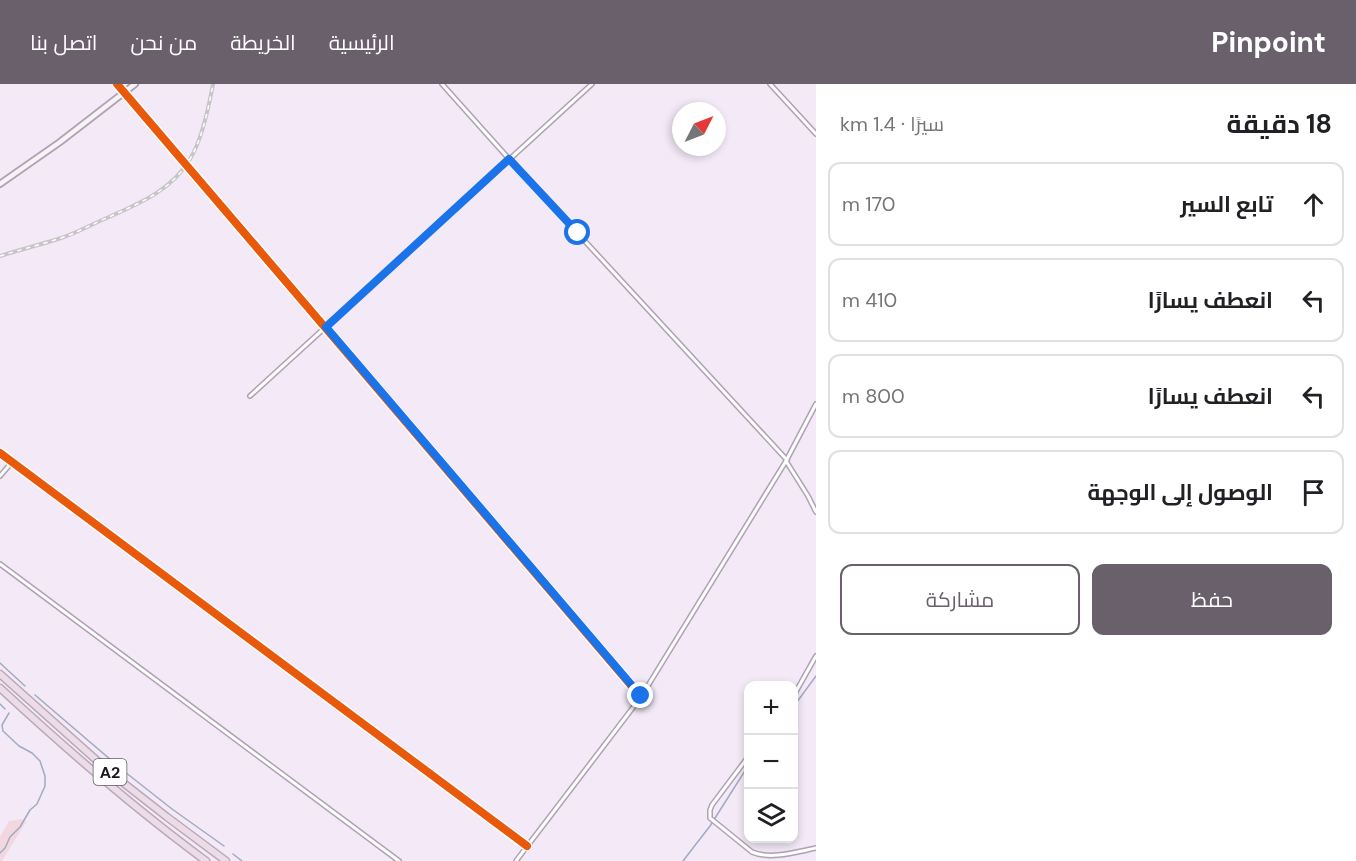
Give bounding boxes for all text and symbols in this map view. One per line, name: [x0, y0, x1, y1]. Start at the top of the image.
text: Pinpoint: [1211, 24, 1326, 61]
text: اتصل بنا: [30, 29, 97, 57]
text: من نحن: [130, 29, 197, 57]
text: الخريطة: [230, 29, 296, 57]
text: الرئيسية: [329, 29, 395, 57]
north arrow: [672, 102, 726, 156]
text: 18 دقيقة: [1226, 107, 1332, 141]
text: سيرًا · 1.4 km: [840, 111, 944, 137]
icon: ahead: [1297, 188, 1330, 221]
text: تابع السير: [1180, 190, 1273, 219]
text: 170 m: [842, 191, 895, 217]
route start: [564, 219, 590, 245]
icon: left: [1297, 284, 1330, 317]
text: انعطف يسارًا: [1148, 286, 1273, 315]
text: 410 m: [842, 287, 897, 313]
icon: left: [1297, 380, 1330, 413]
text: انعطف يسارًا: [1148, 382, 1273, 411]
text: 800 m: [842, 383, 905, 409]
icon: arrive: [1297, 476, 1330, 509]
text: الوصول إلى الوجهة: [1087, 478, 1273, 507]
button: مشاركة: [840, 564, 1080, 635]
button: حفظ: [1092, 564, 1332, 635]
map controls: [744, 681, 798, 843]
button: +: [744, 681, 798, 735]
route end: [627, 682, 653, 708]
button: −: [744, 735, 798, 789]
road number: A2: [94, 759, 126, 785]
button: layers: [744, 789, 798, 843]

